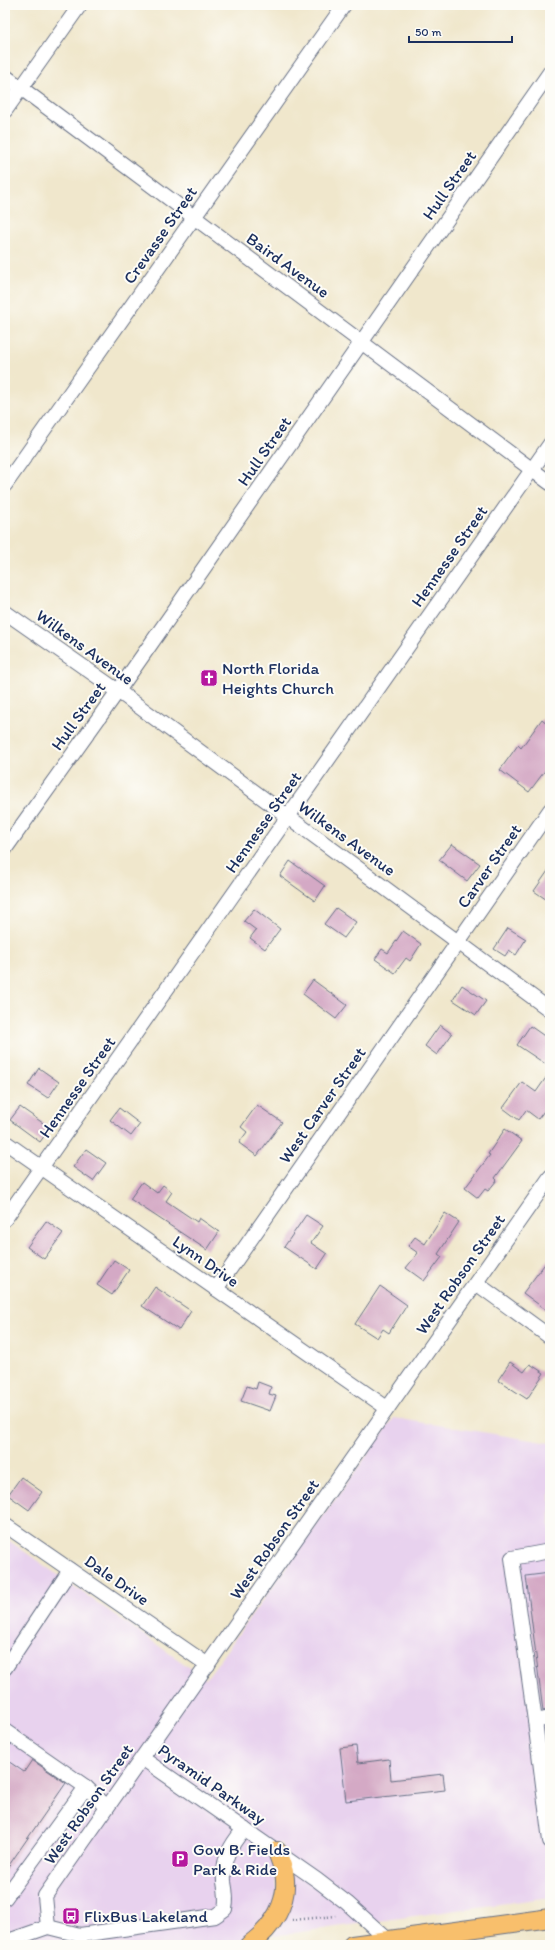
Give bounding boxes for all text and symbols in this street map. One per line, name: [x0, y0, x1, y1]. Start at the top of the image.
scale bar: [409, 18, 512, 44]
text: 50 m: [415, 25, 441, 39]
street label: Hull Street: [418, 146, 480, 223]
street label: Crevasse Street: [119, 182, 201, 288]
street label: Baird Avenue: [243, 228, 333, 302]
street label: Hull Street: [233, 412, 295, 489]
street label: Hennesse Street: [407, 501, 491, 611]
street label: Wilkens Avenue: [32, 605, 138, 689]
place label: North Florida Heights Church: [222, 658, 334, 698]
church icon: North Florida Heights Church: [199, 668, 219, 688]
street label: Hull Street: [46, 677, 110, 754]
street label: Hennesse Street: [221, 767, 305, 877]
street label: Wilkens Avenue: [294, 796, 400, 880]
street label: Carver Street: [453, 820, 525, 912]
street label: Hennesse Street: [35, 1032, 119, 1142]
street label: West Carver Street: [274, 1042, 370, 1167]
street label: West Robson Street: [411, 1210, 509, 1338]
street label: Lynn Drive: [169, 1231, 243, 1291]
street label: West Robson Street: [225, 1475, 323, 1603]
street label: Dale Drive: [81, 1551, 153, 1609]
street label: Pyramid Parkway: [154, 1739, 270, 1829]
street label: West Robson Street: [39, 1740, 137, 1868]
place label: Gow B. Fields Park & Ride: [193, 1839, 290, 1879]
parking icon: Gow B. Fields Park & Ride: [170, 1849, 190, 1869]
bus stop icon: FlixBus Lakeland: [61, 1906, 81, 1926]
place label: FlixBus Lakeland: [84, 1906, 208, 1926]

